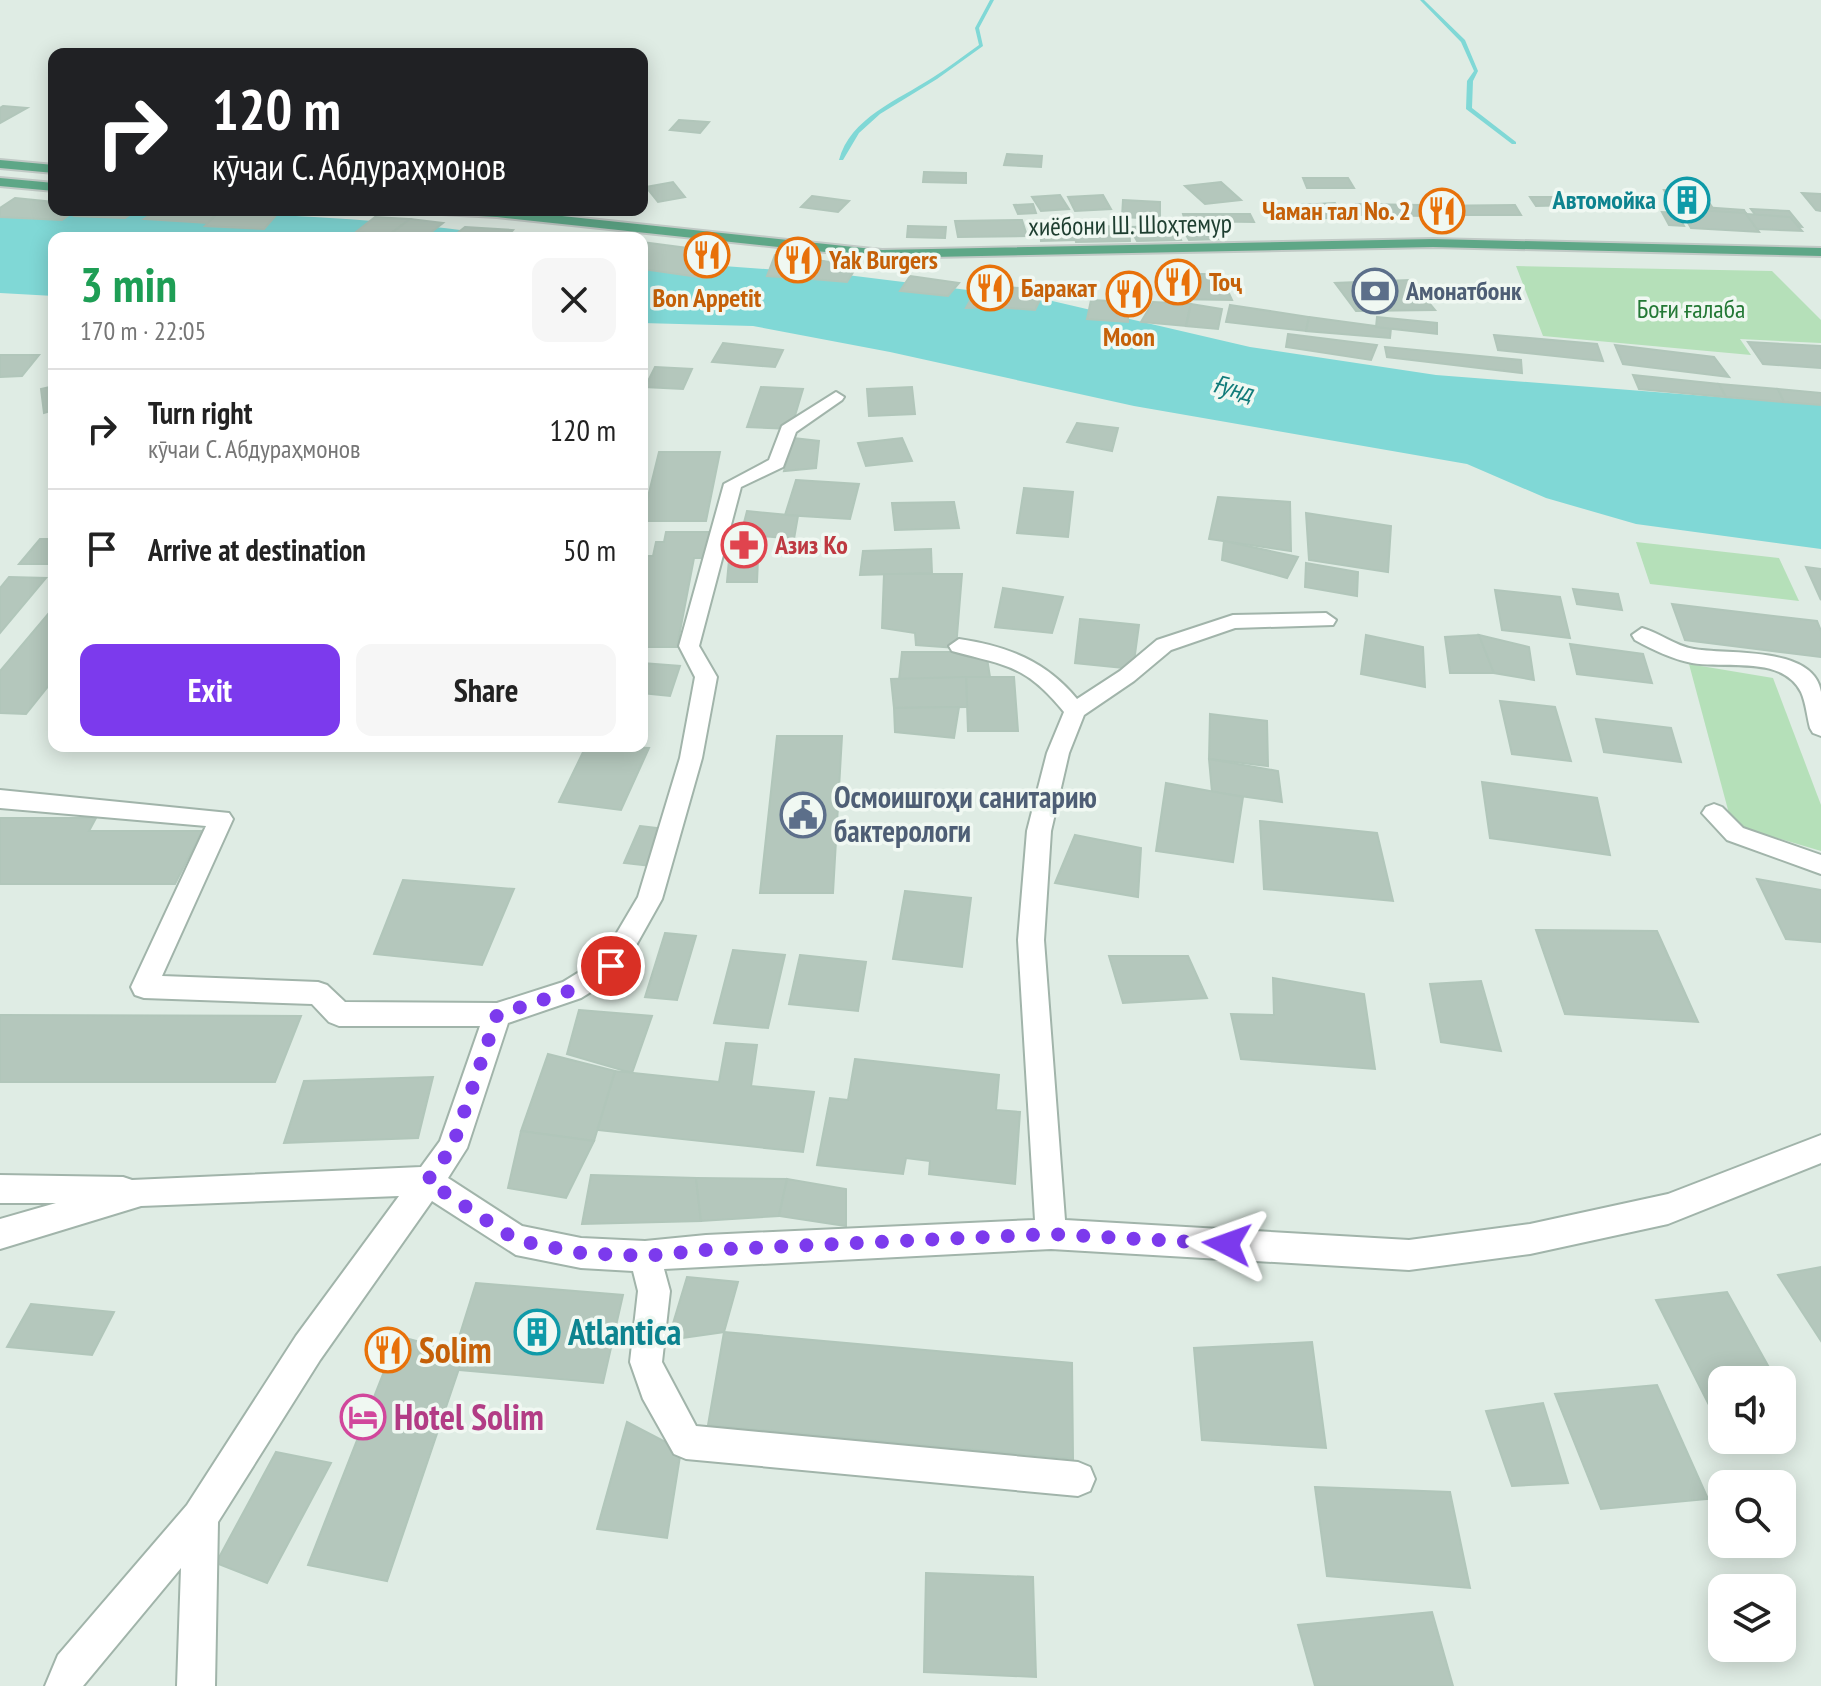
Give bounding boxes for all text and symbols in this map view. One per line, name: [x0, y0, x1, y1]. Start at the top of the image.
text: 120 m: [212, 73, 341, 145]
icon: right: [80, 80, 184, 184]
text: кӯчаи С. Абдураҳмонов: [212, 143, 506, 190]
building icon: Автомойка: [1663, 176, 1711, 224]
place label: Автомойка: [1552, 183, 1656, 216]
restaurant icon: Чаман тал No. 2: [1418, 187, 1466, 235]
place label: Чаман тал No. 2: [1262, 194, 1411, 227]
street label: хиёбони Ш. Шоҳтемур: [1028, 206, 1232, 243]
restaurant icon: Bon Appetit: [683, 231, 731, 279]
restaurant icon: Yak Burgers: [774, 236, 822, 284]
place label: Yak Burgers: [828, 243, 938, 276]
text: 3 min: [80, 253, 177, 315]
button: close: [532, 258, 616, 342]
restaurant icon: Тоҷ: [1154, 258, 1202, 306]
restaurant icon: Баракат: [966, 264, 1014, 312]
place label: Тоҷ: [1209, 265, 1242, 298]
bank icon: Амонатбонк: [1351, 267, 1399, 315]
restaurant icon: Moon: [1105, 270, 1153, 318]
place label: Баракат: [1021, 271, 1097, 304]
place label: Амонатбонк: [1405, 274, 1522, 307]
place label: Bon Appetit: [653, 281, 762, 314]
park label: Боғи ғалаба: [1637, 292, 1745, 325]
text: 170 m · 22:05: [80, 314, 206, 347]
place label: Moon: [1103, 320, 1155, 353]
water label: Ғунд: [1209, 366, 1258, 409]
text: Turn right: [148, 393, 252, 432]
icon: right: [80, 407, 124, 451]
text: 120 m: [550, 410, 616, 449]
text: кӯчаи С. Абдураҳмонов: [148, 432, 360, 465]
pharmacy icon: Азиз Ко: [720, 521, 768, 569]
icon: arrive: [80, 527, 124, 571]
place label: Азиз Ко: [774, 528, 848, 561]
text: Arrive at destination: [148, 530, 366, 569]
text: 50 m: [563, 530, 616, 569]
button: Exit: [80, 644, 340, 736]
button: Share: [356, 644, 616, 736]
place label: Осмоишгоҳи санитарию бактерологи: [834, 777, 1097, 850]
public building icon: Осмоишгоҳи санитарию бактерологи: [779, 791, 827, 839]
pin: [577, 932, 645, 1000]
icon: arrive: [589, 944, 633, 988]
position arrow: [1185, 1202, 1269, 1286]
building icon: Atlantica: [513, 1308, 561, 1356]
place label: Atlantica: [567, 1308, 681, 1355]
restaurant icon: Solim: [364, 1326, 412, 1374]
place label: Solim: [419, 1326, 492, 1373]
map controls: [1708, 1366, 1796, 1662]
button: sound: [1708, 1366, 1796, 1454]
hotel icon: Hotel Solim: [339, 1393, 387, 1441]
place label: Hotel Solim: [394, 1393, 544, 1440]
button: search: [1708, 1470, 1796, 1558]
button: layers: [1708, 1574, 1796, 1662]

